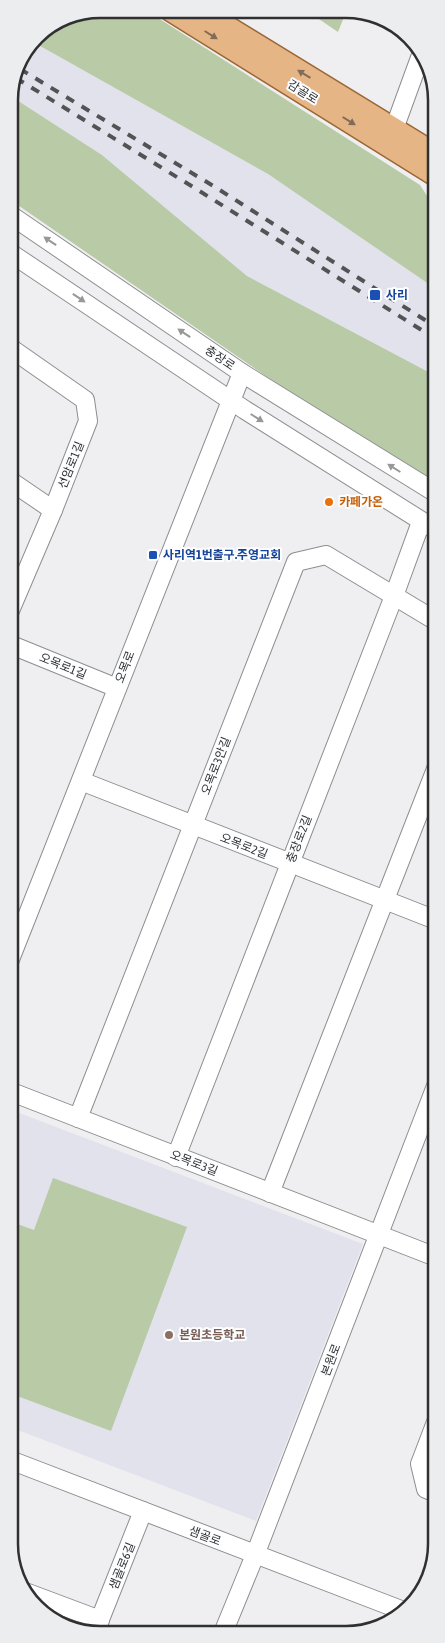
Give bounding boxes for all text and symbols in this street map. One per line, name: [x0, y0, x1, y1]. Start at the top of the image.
one-way arrow: [205, 31, 218, 40]
one-way arrow: [298, 69, 311, 78]
street label: 감골로: [285, 77, 321, 107]
one-way arrow: [342, 117, 356, 126]
one-way arrow: [43, 236, 56, 246]
marker: 사리: [368, 288, 382, 302]
place label: 사리: [386, 288, 408, 302]
one-way arrow: [72, 293, 85, 303]
one-way arrow: [177, 328, 190, 338]
street label: 충장로: [202, 343, 238, 373]
one-way arrow: [251, 413, 264, 423]
street label: 선암로1길: [55, 439, 87, 491]
one-way arrow: [388, 463, 401, 472]
place label: 카페가온: [339, 495, 383, 509]
marker: 카페가온: [323, 496, 335, 508]
place label: 사리역1번출구.주영교회: [163, 548, 281, 562]
marker: 사리역1번출구.주영교회: [147, 549, 159, 561]
street label: 오목로: [113, 649, 137, 685]
street label: 오목로1길: [37, 650, 89, 682]
street label: 오목로3안길: [199, 735, 233, 797]
street label: 충장로2길: [284, 813, 314, 865]
street label: 오목로2길: [218, 831, 270, 861]
street label: 오목로3길: [168, 1148, 220, 1178]
place label: 본원초등학교: [179, 1328, 245, 1342]
marker: 본원초등학교: [163, 1329, 175, 1341]
street label: 본원로: [319, 1342, 343, 1378]
street label: 샘골로: [187, 1524, 223, 1548]
street label: 샘골로6길: [106, 1540, 138, 1592]

